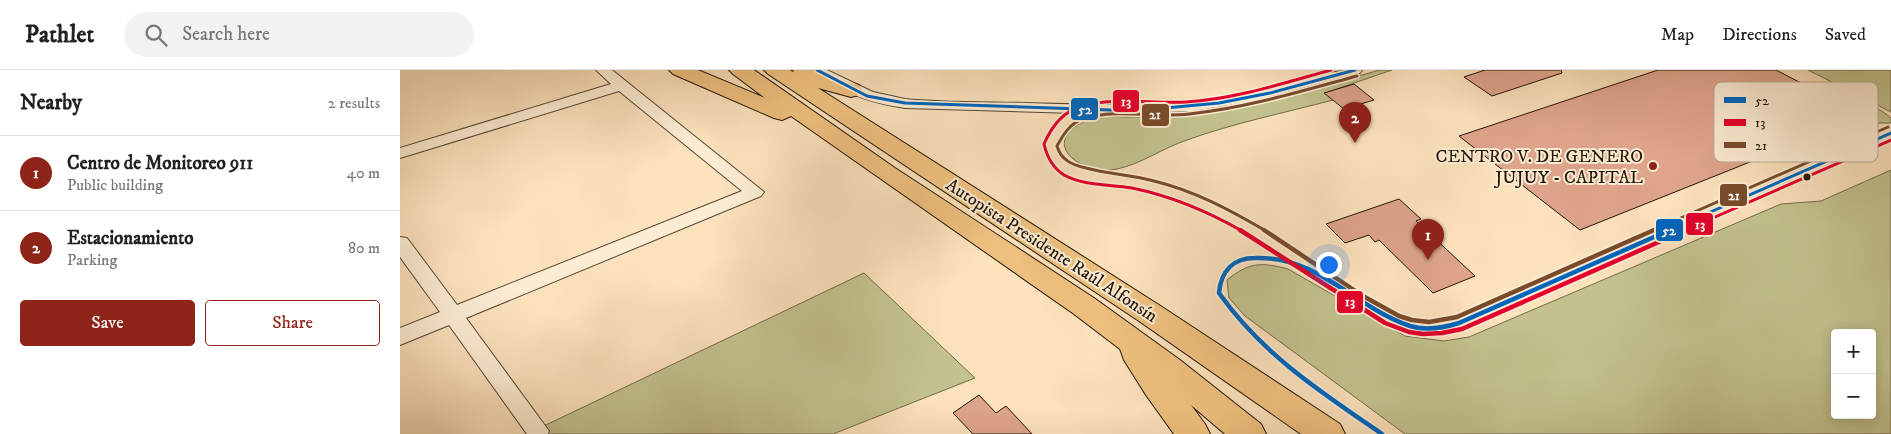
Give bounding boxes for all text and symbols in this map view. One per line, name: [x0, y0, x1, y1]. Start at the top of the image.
search box: [124, 12, 474, 57]
text: Pathlet: [25, 20, 94, 50]
icon: search: [142, 21, 170, 49]
text: Search here: [182, 23, 270, 46]
text: Map: [1661, 24, 1694, 46]
text: Directions: [1722, 24, 1797, 46]
text: Saved: [1825, 24, 1866, 46]
legend: [1714, 82, 1878, 162]
line badge: 13: [1112, 89, 1140, 113]
text: Nearby: [20, 90, 82, 116]
text: 52: [1755, 92, 1769, 110]
text: 2 results: [328, 93, 380, 113]
text: 13: [1121, 93, 1131, 111]
line badge: 52: [1070, 97, 1099, 121]
text: 52: [1077, 101, 1093, 119]
pin: 2: [1339, 102, 1371, 143]
line badge: 21: [1141, 103, 1170, 127]
text: 21: [1149, 106, 1161, 124]
text: 13: [1755, 114, 1765, 132]
text: 21: [1755, 137, 1767, 155]
place label: CENTRO V. DE GENERO JUJUY - CAPITAL: [1436, 146, 1643, 189]
text: Centro de Monitoreo 911: [67, 152, 253, 175]
marker: CENTRO V. DE GENERO JUJUY - CAPITAL: [1647, 160, 1659, 172]
text: 1: [33, 163, 39, 183]
text: 40 m: [347, 163, 380, 183]
unlabelled marker: [1802, 172, 1812, 182]
street label: Autopista Presidente Raúl Alfonsín: [941, 174, 1162, 328]
text: Public building: [67, 175, 163, 195]
line badge: 21: [1719, 183, 1748, 207]
text: 21: [1728, 187, 1740, 205]
line badge: 13: [1685, 212, 1714, 236]
text: 13: [1695, 216, 1705, 234]
line badge: 52: [1655, 218, 1684, 242]
pin: 1: [1412, 219, 1444, 260]
text: 52: [1661, 222, 1677, 240]
text: Estacionamiento: [67, 227, 193, 250]
text: 2: [32, 238, 40, 258]
text: 80 m: [348, 238, 380, 258]
text: Parking: [67, 250, 117, 270]
your location: [1316, 252, 1342, 278]
line badge: 13: [1336, 290, 1364, 314]
text: 13: [1345, 293, 1355, 311]
button: Save: [20, 300, 195, 346]
button: Share: [205, 300, 380, 346]
map controls: [1831, 329, 1876, 419]
button: +: [1831, 329, 1876, 374]
button: −: [1831, 374, 1876, 419]

